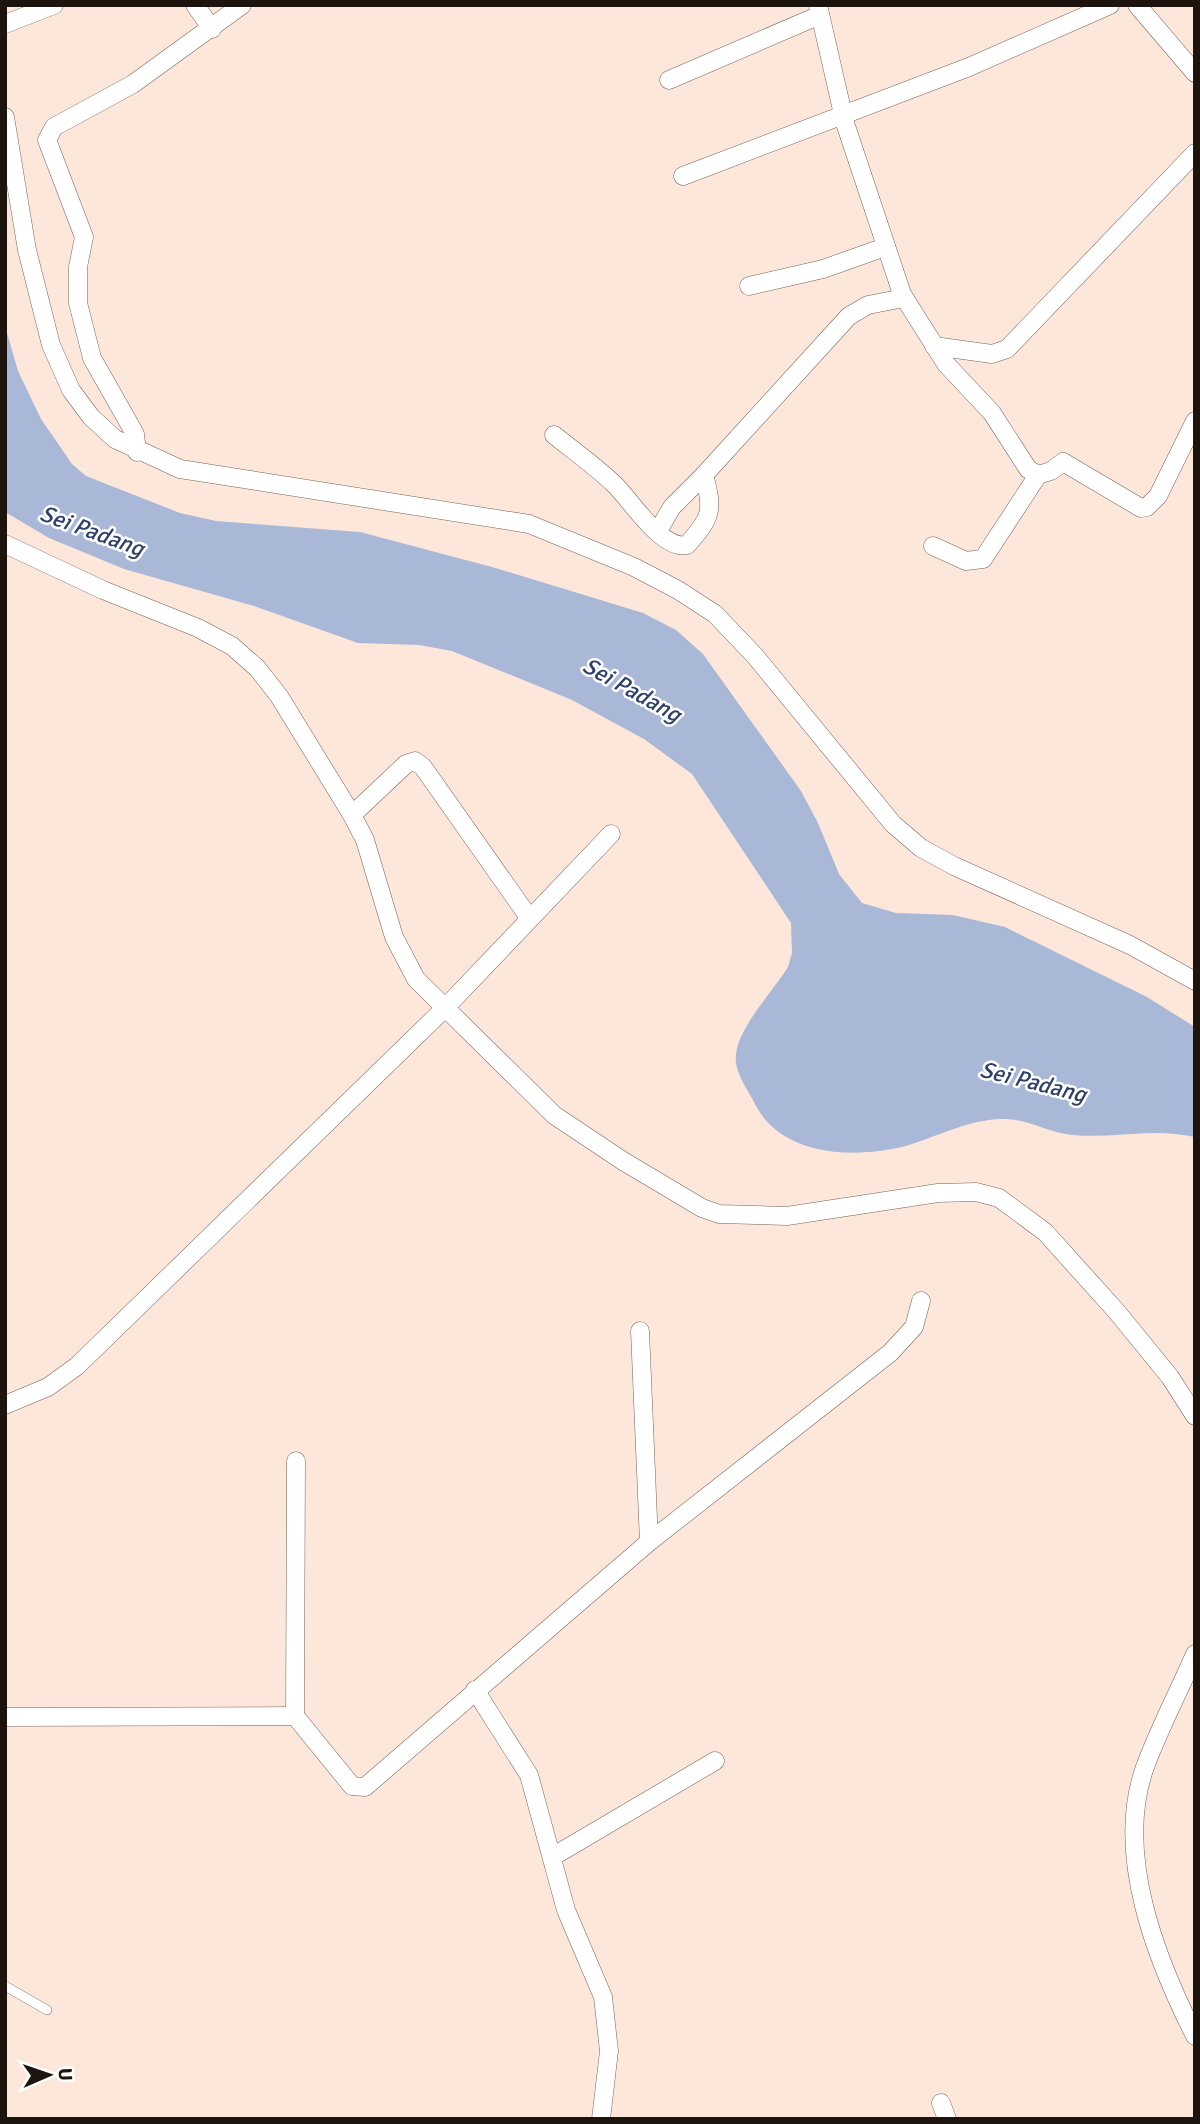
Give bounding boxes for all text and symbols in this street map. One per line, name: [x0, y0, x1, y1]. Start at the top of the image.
water label: Sei Padang: [36, 499, 150, 564]
water label: Sei Padang: [578, 651, 688, 730]
water label: Sei Padang: [977, 1055, 1091, 1110]
north arrow: [14, 2040, 84, 2110]
text: U: [53, 2068, 77, 2081]

